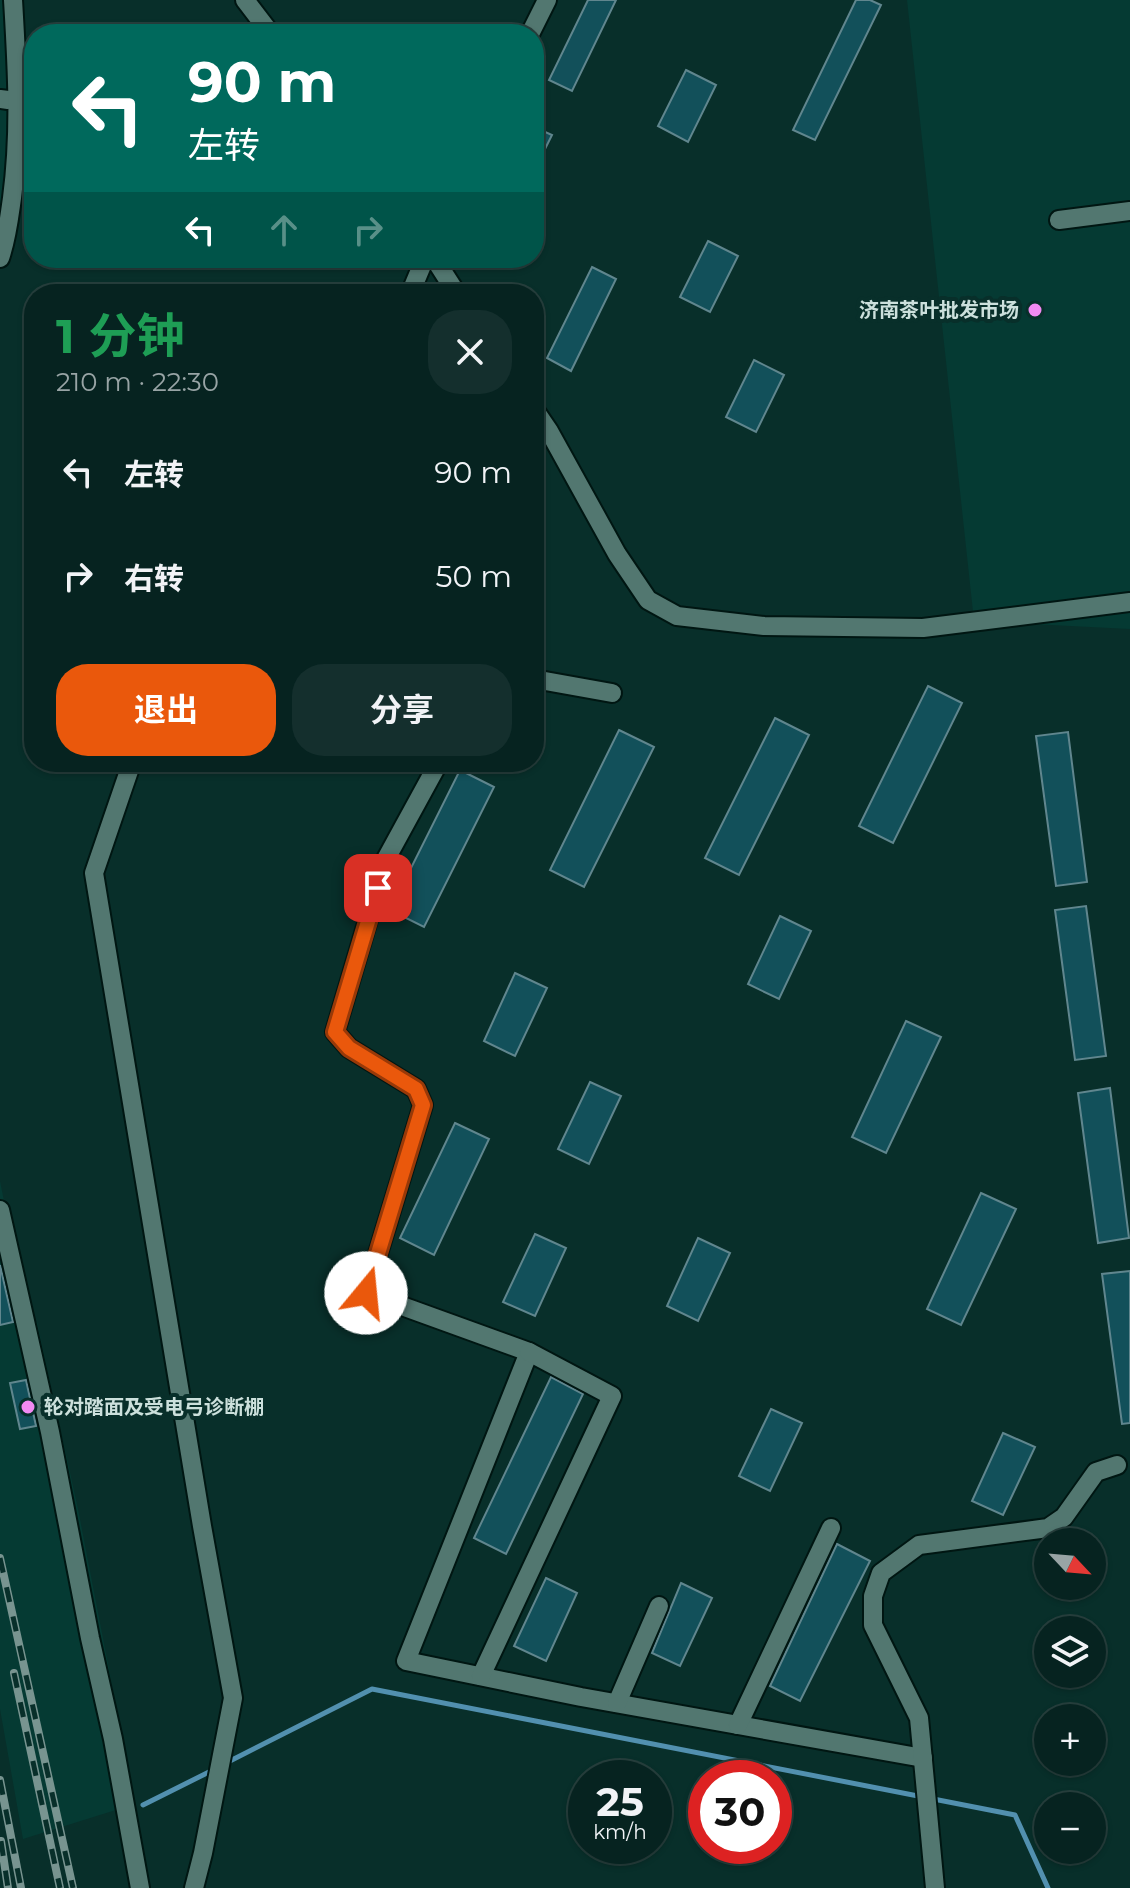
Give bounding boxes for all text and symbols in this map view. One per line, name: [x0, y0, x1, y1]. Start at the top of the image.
text: 90 m: [188, 48, 336, 116]
icon: left: [56, 56, 160, 160]
text: 左转: [188, 123, 260, 167]
icon: left: [178, 208, 222, 252]
icon: ahead: [262, 208, 306, 252]
icon: right: [346, 208, 390, 252]
place label: 济南茶叶批发市场: [859, 298, 1019, 322]
marker: 济南茶叶批发市场: [1026, 301, 1044, 319]
text: 1 分钟: [56, 307, 184, 365]
button: close: [428, 310, 512, 394]
text: 210 m · 22:30: [56, 366, 219, 398]
icon: left: [56, 450, 100, 494]
text: 90 m: [434, 454, 512, 491]
text: 左转: [124, 456, 184, 493]
icon: right: [56, 554, 100, 598]
text: 50 m: [435, 558, 512, 595]
text: 右转: [124, 560, 184, 597]
button: 退出: [56, 664, 276, 756]
button: 分享: [292, 664, 512, 756]
pin: [344, 854, 412, 922]
icon: arrive: [356, 866, 400, 910]
position arrow: [324, 1251, 408, 1335]
place label: 轮对踏面及受电弓诊断棚: [44, 1395, 264, 1419]
marker: 轮对踏面及受电弓诊断棚: [19, 1398, 37, 1416]
north arrow: [1034, 1528, 1106, 1600]
map controls: [1034, 1528, 1106, 1864]
button: layers: [1034, 1616, 1106, 1688]
button: +: [1034, 1704, 1106, 1776]
speed limit sign: 30: [688, 1760, 792, 1864]
text: 25: [596, 1777, 644, 1826]
button: −: [1034, 1792, 1106, 1864]
text: km/h: [593, 1820, 647, 1844]

